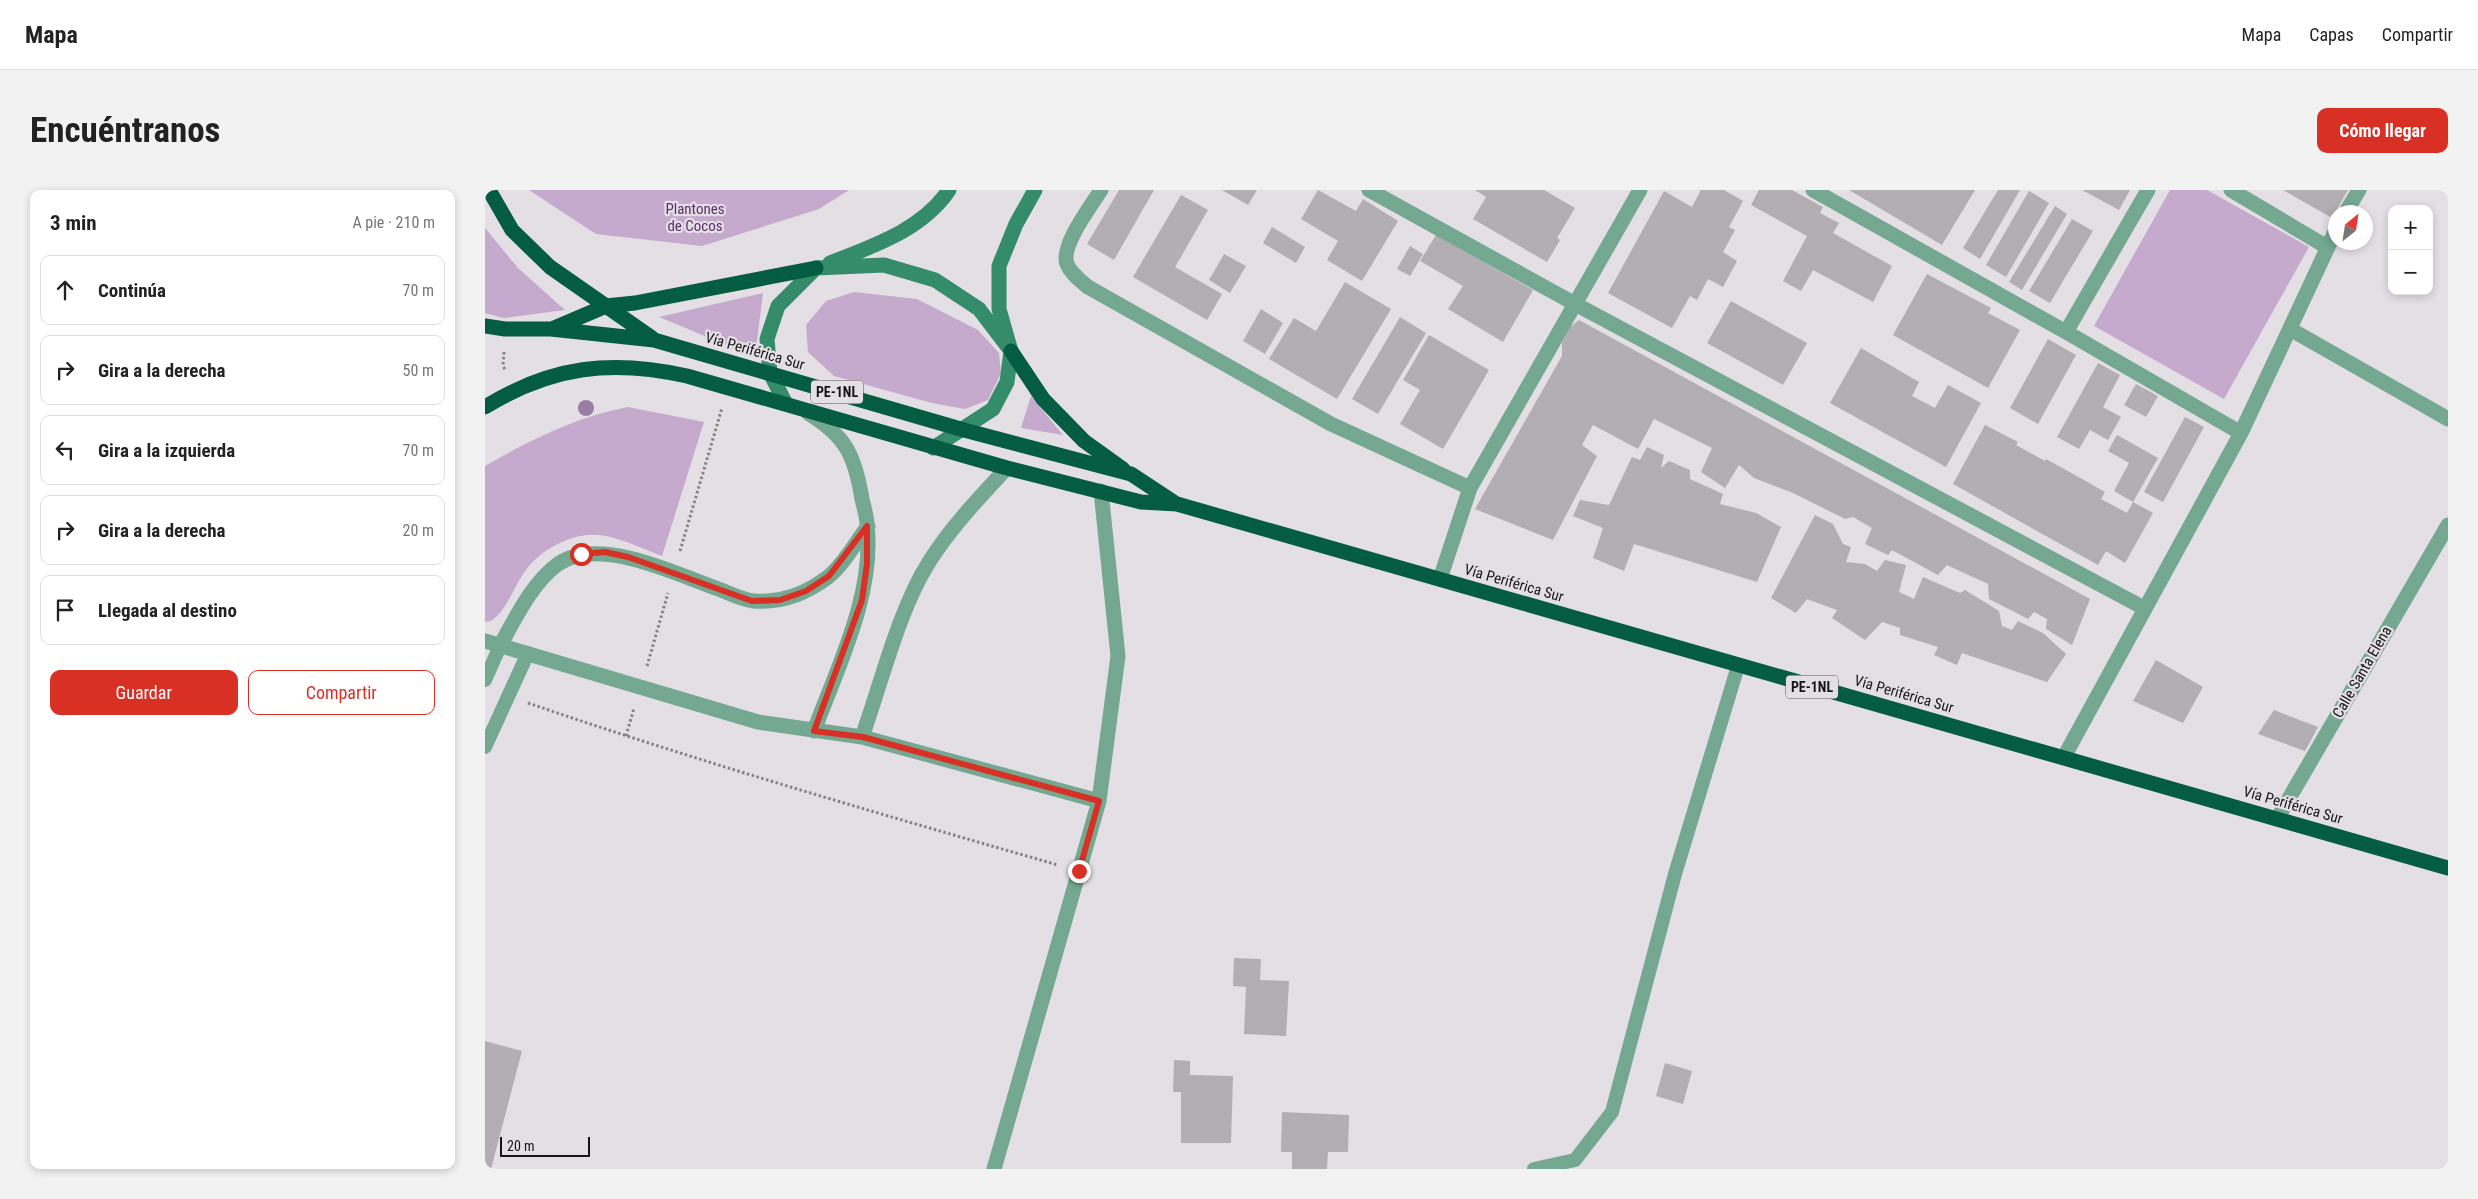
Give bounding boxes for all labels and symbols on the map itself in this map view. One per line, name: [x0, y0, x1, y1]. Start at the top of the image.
park label: Plantones de Cocos: [665, 200, 725, 235]
north arrow: [2328, 205, 2373, 250]
street label: Vía Periférica Sur: [703, 328, 807, 374]
road number: PE-1NL: [811, 380, 863, 403]
route start: [570, 543, 593, 566]
street label: Vía Periférica Sur: [1462, 560, 1566, 606]
street label: Calle Santa Elena: [2329, 623, 2395, 721]
street label: Vía Periférica Sur: [1852, 671, 1956, 717]
road number: PE-1NL: [1786, 676, 1838, 698]
street label: Vía Periférica Sur: [2241, 782, 2345, 828]
route end: [1068, 860, 1091, 883]
scale bar: [500, 1134, 590, 1157]

